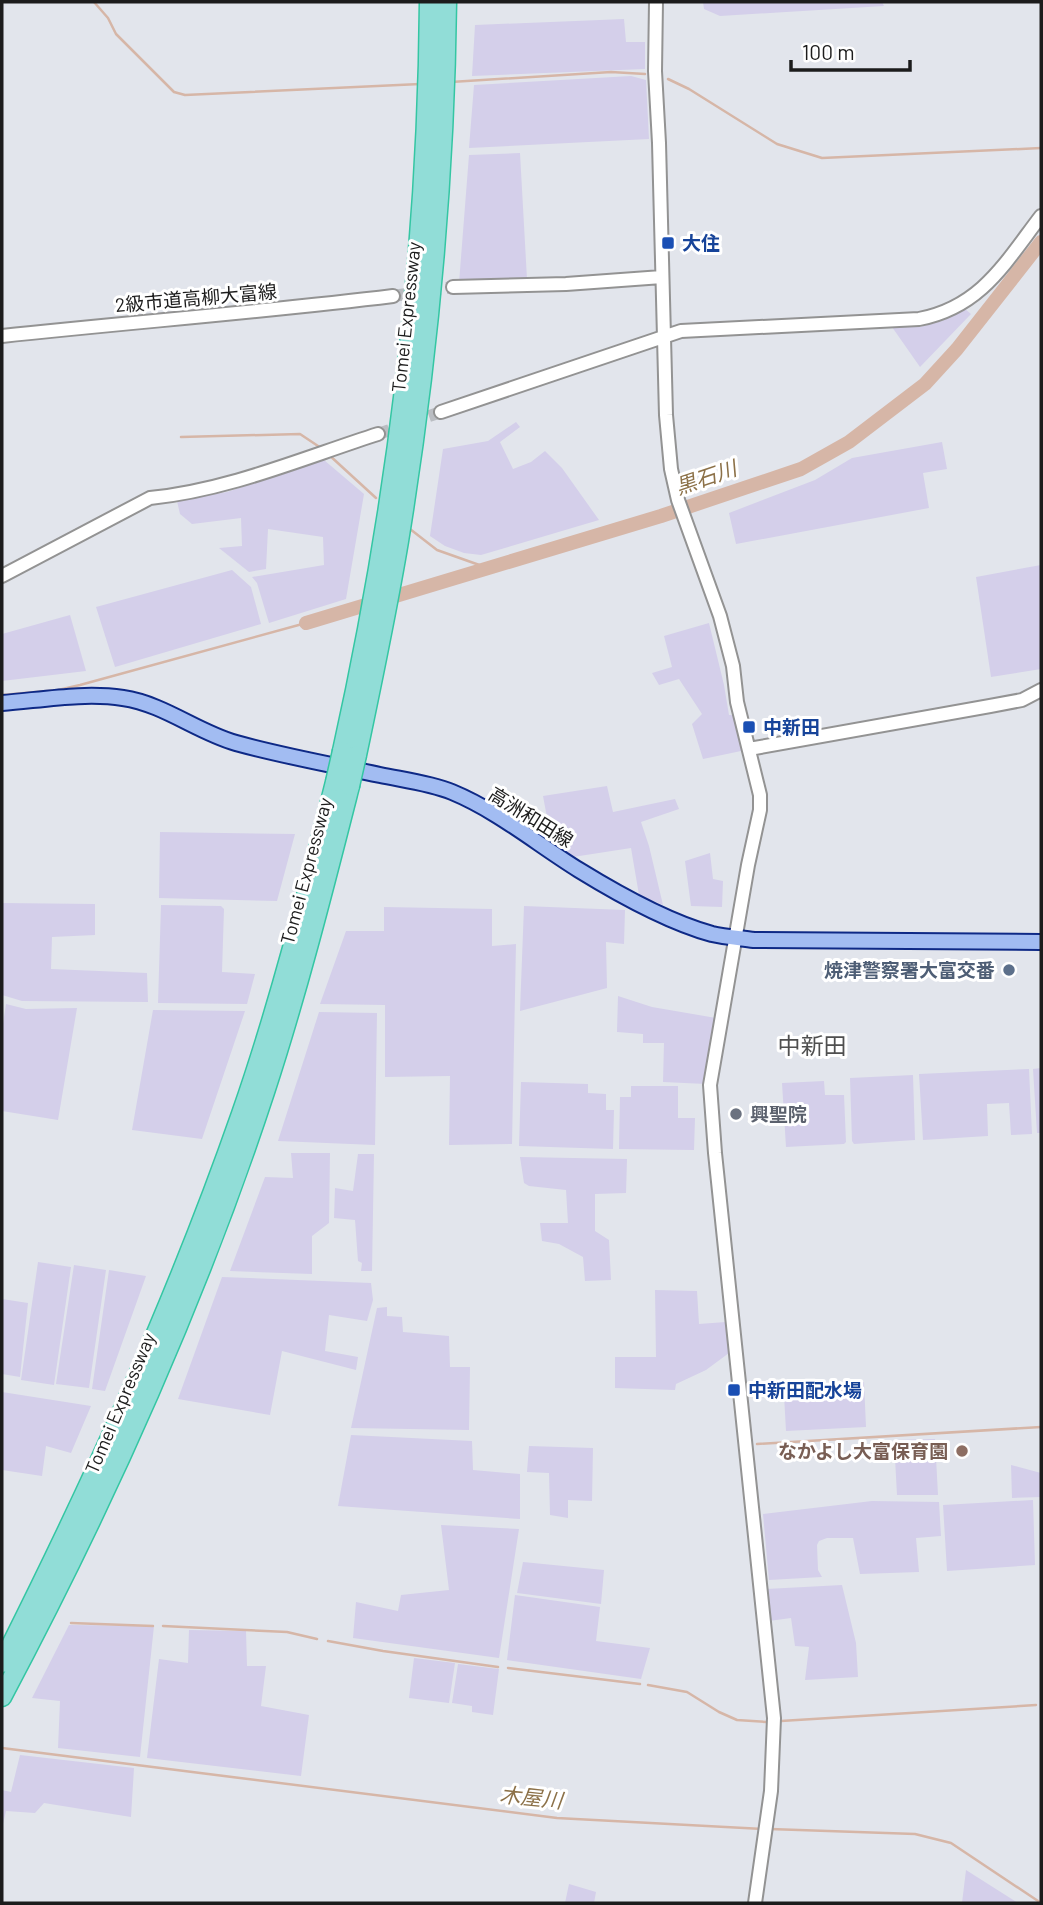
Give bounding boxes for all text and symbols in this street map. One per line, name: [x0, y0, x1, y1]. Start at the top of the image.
scale bar: [791, 28, 910, 72]
text: 100 m: [802, 39, 855, 64]
place label: 大住: [682, 231, 720, 254]
marker: 大住: [660, 235, 676, 251]
street label: Tomei Expressway: [386, 240, 425, 393]
street label: 2級市道高柳大富線: [114, 279, 278, 316]
water label: 黒石川: [672, 454, 741, 499]
place label: 中新田: [763, 715, 820, 738]
marker: 中新田: [741, 719, 757, 735]
street label: 高洲和田線: [485, 782, 578, 852]
street label: Tomei Expressway: [275, 795, 336, 947]
place label: 焼津警察署大富交番: [824, 958, 995, 981]
marker: 焼津警察署大富交番: [1001, 962, 1017, 978]
district label: 中新田: [778, 1031, 847, 1059]
place label: 興聖院: [750, 1102, 807, 1125]
marker: 興聖院: [728, 1106, 744, 1122]
street label: Tomei Expressway: [79, 1328, 160, 1477]
place label: 中新田配水場: [748, 1378, 862, 1401]
marker: 中新田配水場: [726, 1382, 742, 1398]
place label: なかよし大富保育園: [778, 1439, 948, 1462]
marker: なかよし大富保育園: [954, 1443, 970, 1459]
water label: 木屋川: [499, 1781, 566, 1812]

